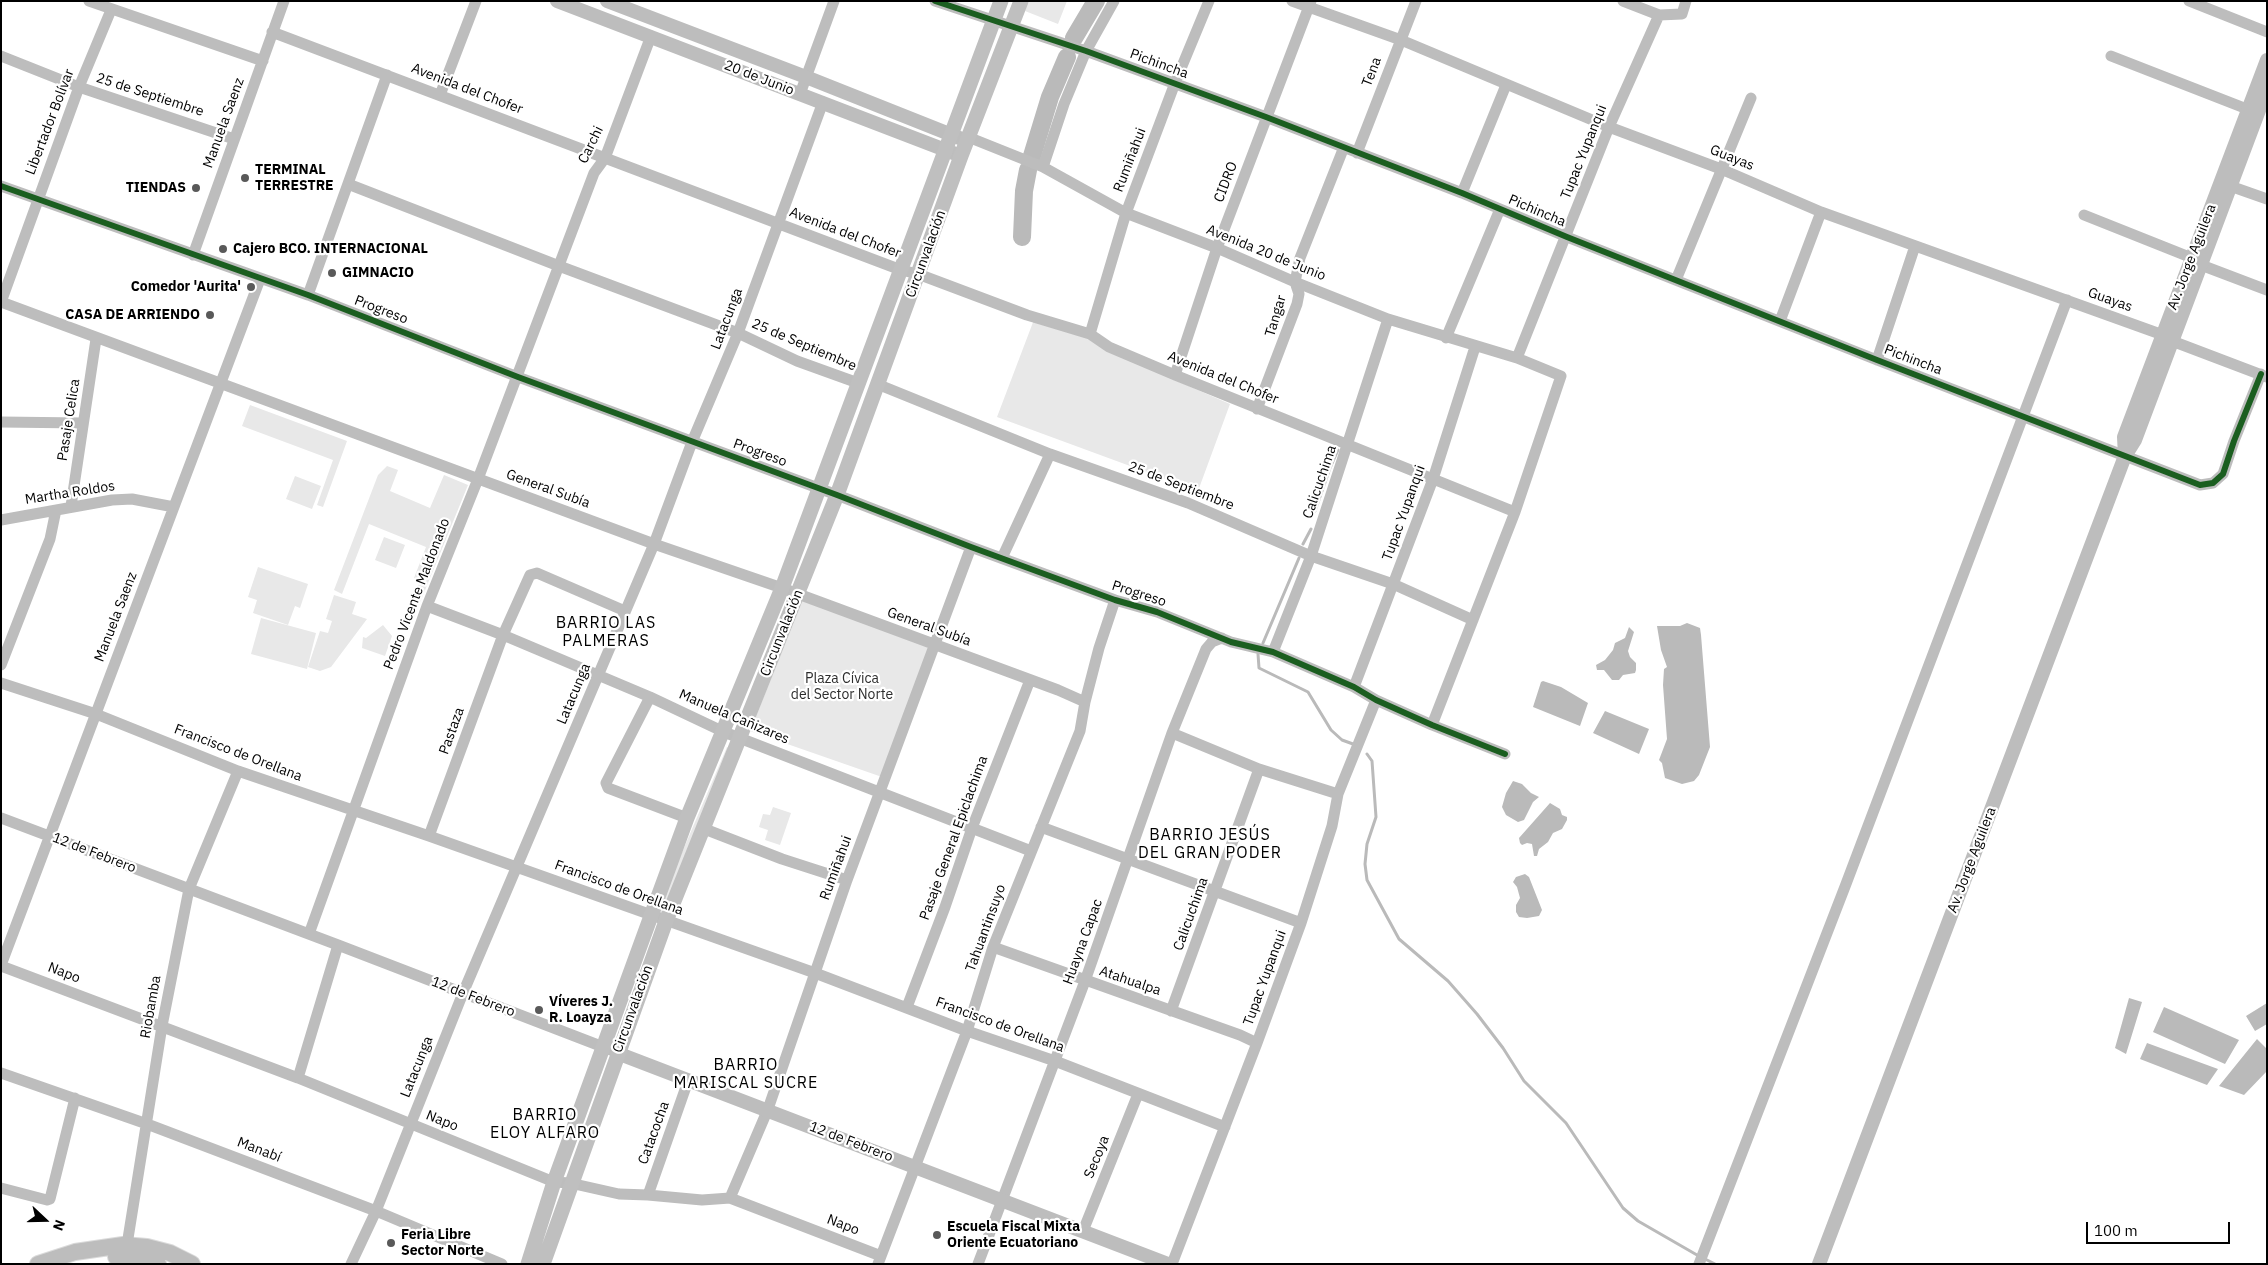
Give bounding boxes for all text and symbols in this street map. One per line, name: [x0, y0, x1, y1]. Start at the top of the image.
street label: Pichincha: [1128, 46, 1190, 82]
street label: Tena: [1359, 55, 1385, 89]
street label: 20 de Junio: [722, 57, 796, 99]
street label: Avenida del Chofer: [409, 60, 525, 118]
street label: Libertador Bolívar: [22, 67, 78, 177]
street label: 25 de Septiembre: [94, 70, 206, 120]
street label: Manuela Saenz: [200, 76, 248, 170]
street label: Tupac Yupanqui: [1557, 102, 1611, 202]
street label: Carchi: [575, 123, 607, 167]
street label: Rumiñahui: [1110, 125, 1150, 195]
street label: Guayas: [1707, 142, 1757, 174]
street label: CIDRO: [1211, 159, 1241, 205]
place label: TERMINAL TERRESTRE: [255, 162, 334, 194]
marker: TERMINAL TERRESTRE: [239, 172, 251, 184]
place label: TIENDAS: [126, 180, 186, 196]
marker: TIENDAS: [190, 182, 202, 194]
street label: Pichincha: [1506, 191, 1568, 231]
street label: Av. Jorge Aguilera: [2164, 202, 2220, 312]
street label: Avenida del Chofer: [787, 204, 903, 262]
street label: Circunvalación: [902, 208, 950, 300]
street label: Avenida 20 de Junio: [1204, 221, 1328, 285]
place label: Cajero BCO. INTERNACIONAL: [233, 241, 428, 257]
marker: Cajero BCO. INTERNACIONAL: [217, 243, 229, 255]
place label: GIMNACIO: [342, 265, 414, 281]
marker: GIMNACIO: [326, 267, 338, 279]
place label: Comedor 'Aurita': [131, 279, 241, 295]
marker: Comedor 'Aurita': [245, 281, 257, 293]
street label: Guayas: [2085, 284, 2135, 316]
street label: Latacunga: [708, 286, 746, 352]
street label: Progreso: [352, 292, 410, 328]
street label: Tangar: [1262, 293, 1290, 339]
place label: CASA DE ARRIENDO: [65, 307, 200, 323]
marker: CASA DE ARRIENDO: [204, 309, 216, 321]
street label: 25 de Septiembre: [749, 315, 859, 375]
street label: Pichincha: [1882, 341, 1944, 379]
street label: Avenida del Chofer: [1165, 348, 1281, 408]
street label: Pasaje Celica: [54, 378, 84, 462]
street label: Progreso: [731, 436, 789, 470]
street label: Calicuchima: [1300, 443, 1340, 521]
street label: 25 de Septiembre: [1126, 458, 1236, 514]
street label: Tupac Yupanqui: [1379, 463, 1429, 563]
street label: General Subía: [504, 466, 592, 512]
street label: Martha Roldos: [24, 478, 116, 508]
street label: Pedro Vicente Maldonado: [380, 516, 454, 672]
street label: Manuela Saenz: [91, 570, 141, 664]
street label: Progreso: [1110, 577, 1168, 611]
street label: Circunvalación: [757, 587, 807, 679]
street label: General Subía: [885, 604, 973, 650]
district label: BARRIO LAS PALMERAS: [555, 613, 657, 651]
street label: Latacunga: [554, 661, 594, 727]
park label: Plaza Cívica del Sector Norte: [791, 671, 893, 704]
street label: Manuela Cañizares: [676, 686, 792, 748]
street label: Pastaza: [436, 705, 468, 757]
street label: Francisco de Orellana: [172, 721, 304, 785]
street label: Pasaje General Epiclachima: [916, 754, 992, 922]
street label: Av. Jorge Aguilera: [1944, 805, 2000, 915]
district label: BARRIO JESÚS DEL GRAN PODER: [1136, 825, 1284, 863]
street label: 12 de Febrero: [50, 829, 138, 877]
street label: Rumiñahui: [817, 833, 855, 903]
street label: Francisco de Orellana: [552, 857, 686, 919]
street label: Calicuchima: [1170, 875, 1212, 953]
street label: Tahuantinsuyo: [962, 882, 1010, 974]
street label: Huayna Capac: [1060, 897, 1106, 987]
street label: Tupac Yupanqui: [1240, 928, 1290, 1028]
street label: Napo: [45, 959, 83, 987]
street label: Circunvalación: [609, 963, 657, 1055]
street label: Atahualpa: [1097, 963, 1163, 999]
street label: 12 de Febrero: [429, 973, 517, 1021]
street label: Riobamba: [137, 974, 165, 1040]
place label: Víveres J. R. Loayza: [549, 994, 613, 1026]
street label: Francisco de Orellana: [933, 994, 1067, 1056]
marker: Víveres J. R. Loayza: [533, 1004, 545, 1016]
street label: Latacunga: [397, 1034, 437, 1100]
district label: BARRIO MARISCAL SUCRE: [672, 1055, 820, 1093]
street label: Catacocha: [635, 1099, 673, 1167]
district label: BARRIO ELOY ALFARO: [489, 1105, 601, 1143]
street label: Napo: [423, 1107, 461, 1135]
street label: 12 de Febrero: [807, 1118, 895, 1166]
street label: Secoya: [1081, 1133, 1113, 1181]
street label: Manabí: [235, 1134, 283, 1166]
north arrow: [20, 1195, 70, 1245]
street label: Napo: [824, 1211, 862, 1239]
scale bar: [2088, 1212, 2232, 1244]
text: N: [49, 1217, 69, 1233]
place label: Escuela Fiscal Mixta Oriente Ecuatoriano: [947, 1219, 1080, 1252]
text: 100 m: [2094, 1221, 2138, 1240]
place label: Feria Libre Sector Norte: [401, 1227, 484, 1260]
marker: Escuela Fiscal Mixta Oriente Ecuatoriano: [931, 1229, 943, 1241]
marker: Feria Libre Sector Norte: [385, 1237, 397, 1249]

